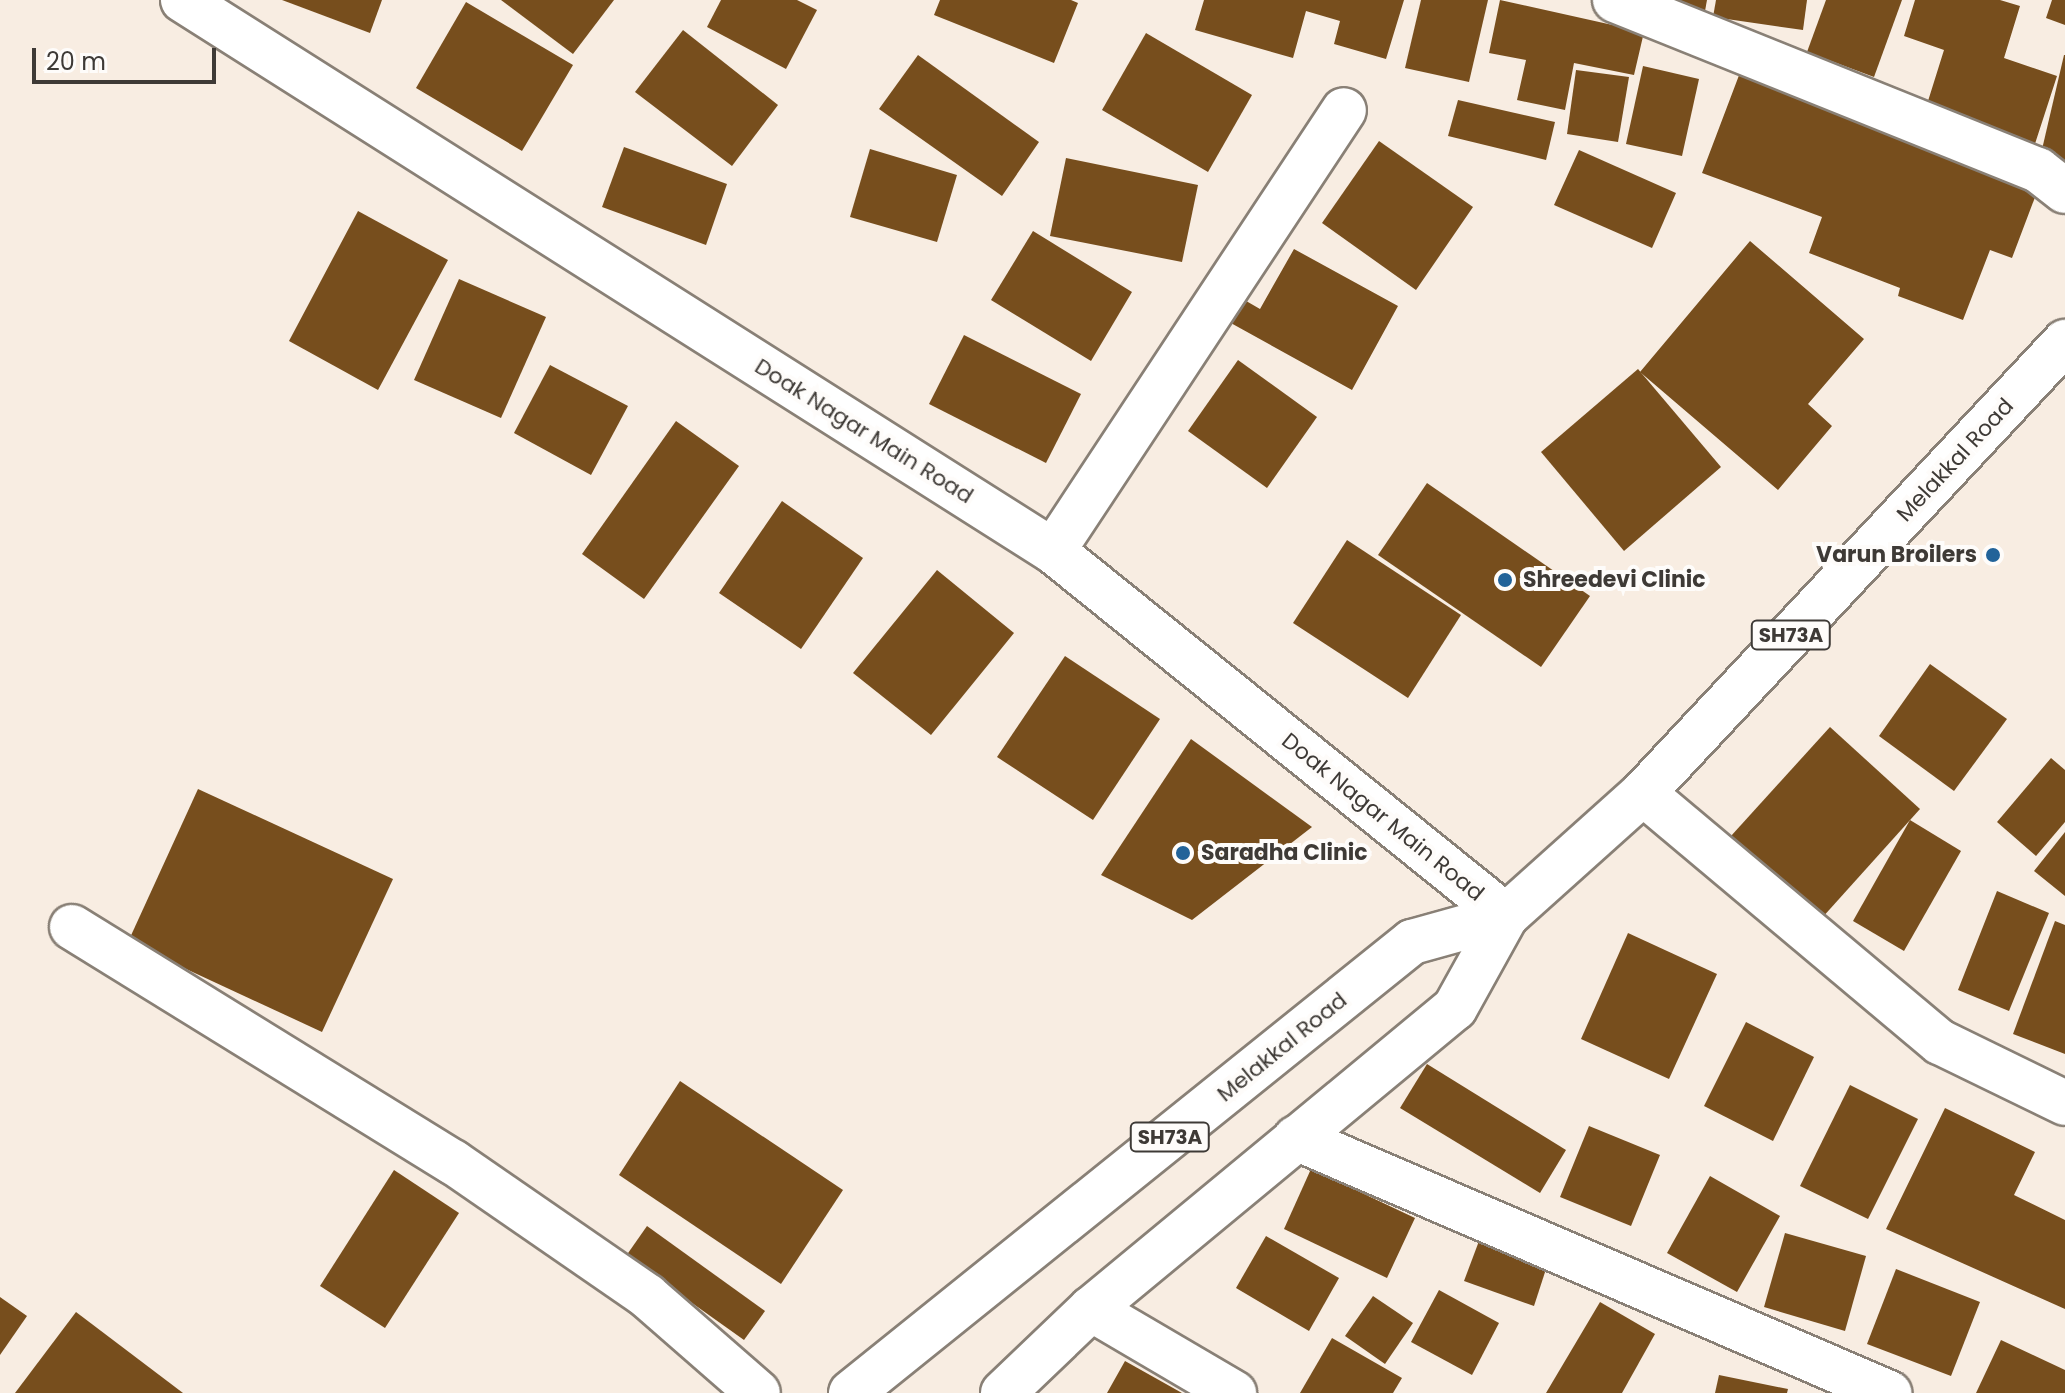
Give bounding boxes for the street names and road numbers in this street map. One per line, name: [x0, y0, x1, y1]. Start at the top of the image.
street label: Doak Nagar Main Road: [750, 353, 978, 509]
street label: Melakkal Road: [1891, 393, 2019, 527]
road number: SH73A: [1749, 619, 1833, 651]
street label: Doak Nagar Main Road: [1277, 727, 1489, 907]
street label: Melakkal Road: [1212, 987, 1352, 1107]
road number: SH73A: [1128, 1121, 1212, 1153]

